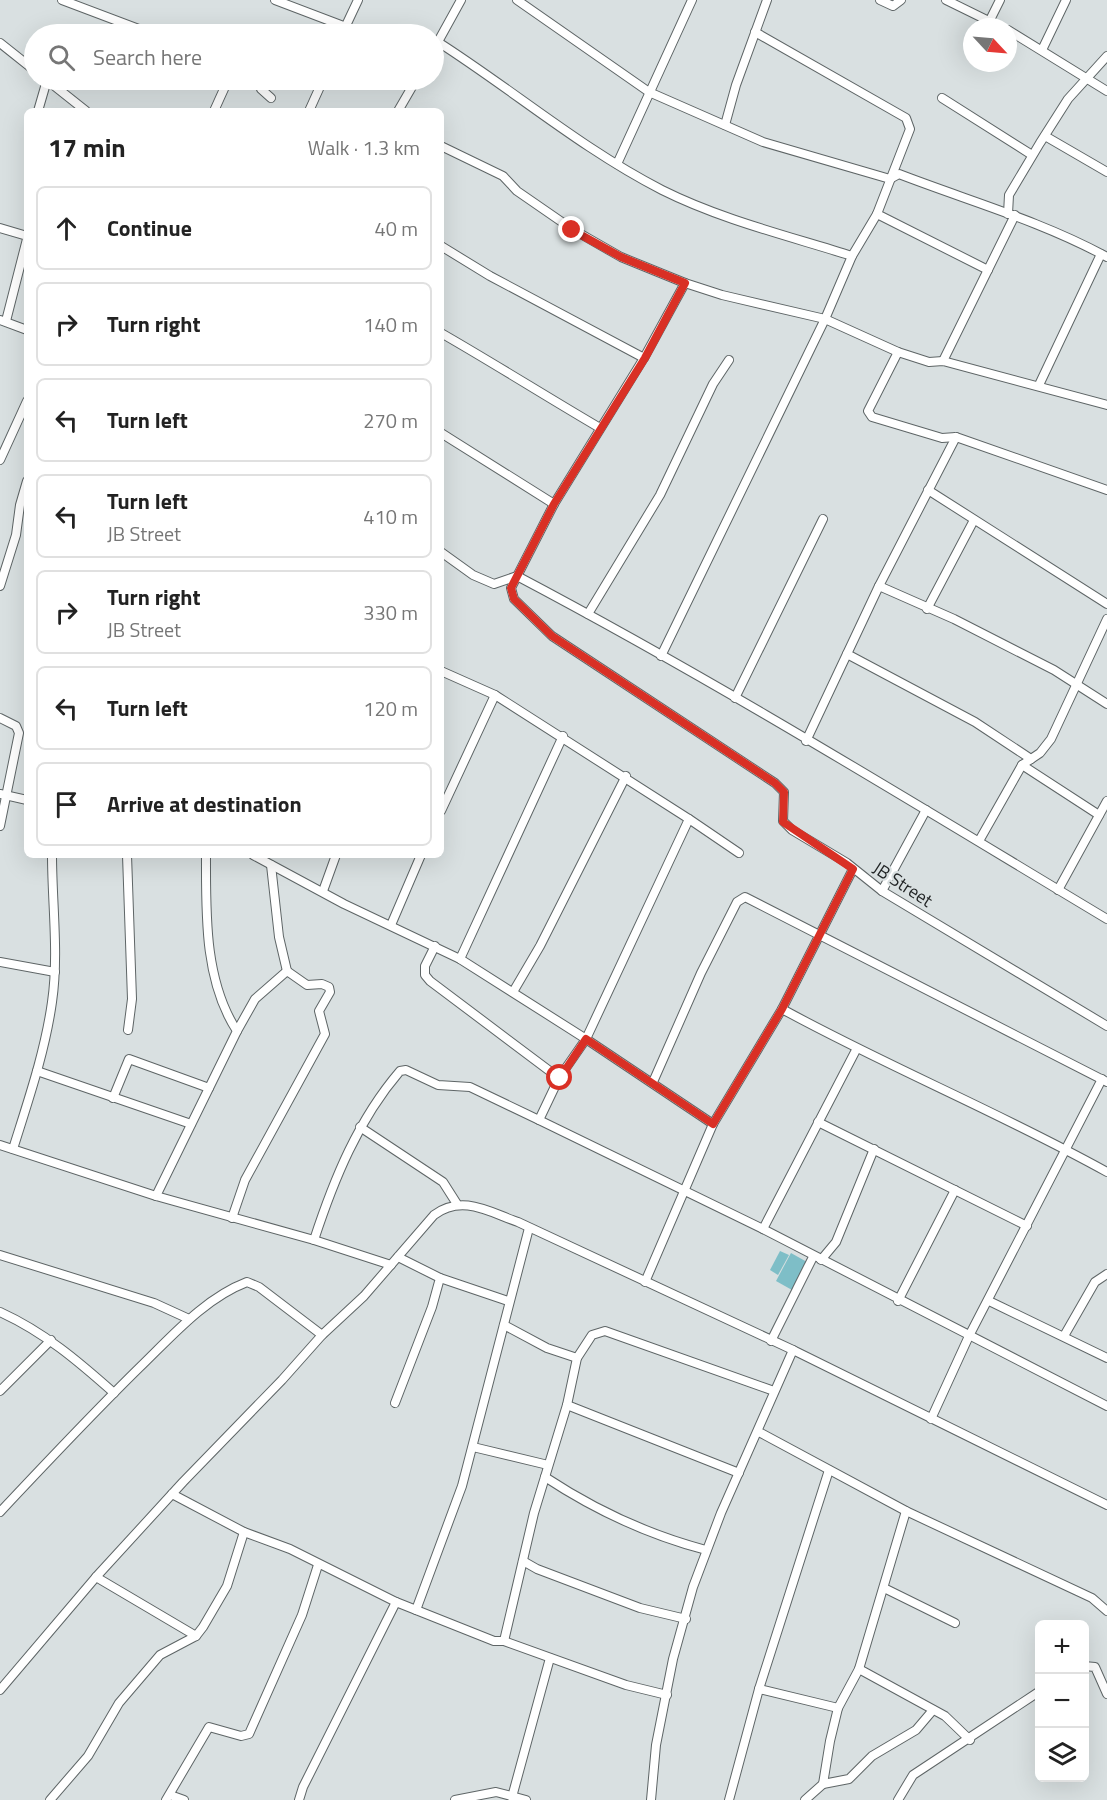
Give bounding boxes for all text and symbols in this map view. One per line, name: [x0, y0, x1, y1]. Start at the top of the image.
north arrow: [963, 18, 1017, 72]
search box: [24, 24, 444, 90]
text: Search here: [93, 40, 202, 74]
icon: search: [45, 41, 78, 74]
text: 17 min: [48, 128, 126, 167]
text: Walk · 1.3 km: [308, 132, 420, 163]
text: Continue: [107, 211, 192, 245]
icon: ahead: [50, 212, 83, 245]
text: 40 m: [374, 213, 418, 244]
route end: [558, 216, 584, 242]
text: Turn right: [107, 307, 201, 341]
icon: right: [50, 308, 83, 341]
text: 140 m: [363, 309, 418, 340]
text: Turn left: [107, 403, 188, 437]
icon: left: [50, 404, 83, 437]
text: 270 m: [363, 405, 418, 436]
text: Turn left: [107, 484, 188, 518]
icon: left: [50, 500, 83, 533]
text: 410 m: [363, 501, 418, 532]
text: JB Street: [107, 518, 181, 549]
text: Turn right: [107, 580, 201, 614]
icon: right: [50, 596, 83, 629]
text: 330 m: [363, 597, 418, 628]
text: JB Street: [107, 614, 181, 645]
text: Turn left: [107, 691, 188, 725]
icon: left: [50, 692, 83, 725]
text: 120 m: [363, 693, 418, 724]
text: Arrive at destination: [107, 787, 302, 821]
icon: arrive: [50, 788, 83, 821]
street label: JB Street: [868, 855, 939, 914]
route start: [546, 1064, 572, 1090]
map controls: [1035, 1620, 1089, 1782]
button: +: [1035, 1620, 1089, 1674]
button: −: [1035, 1674, 1089, 1728]
button: layers: [1035, 1728, 1089, 1782]

